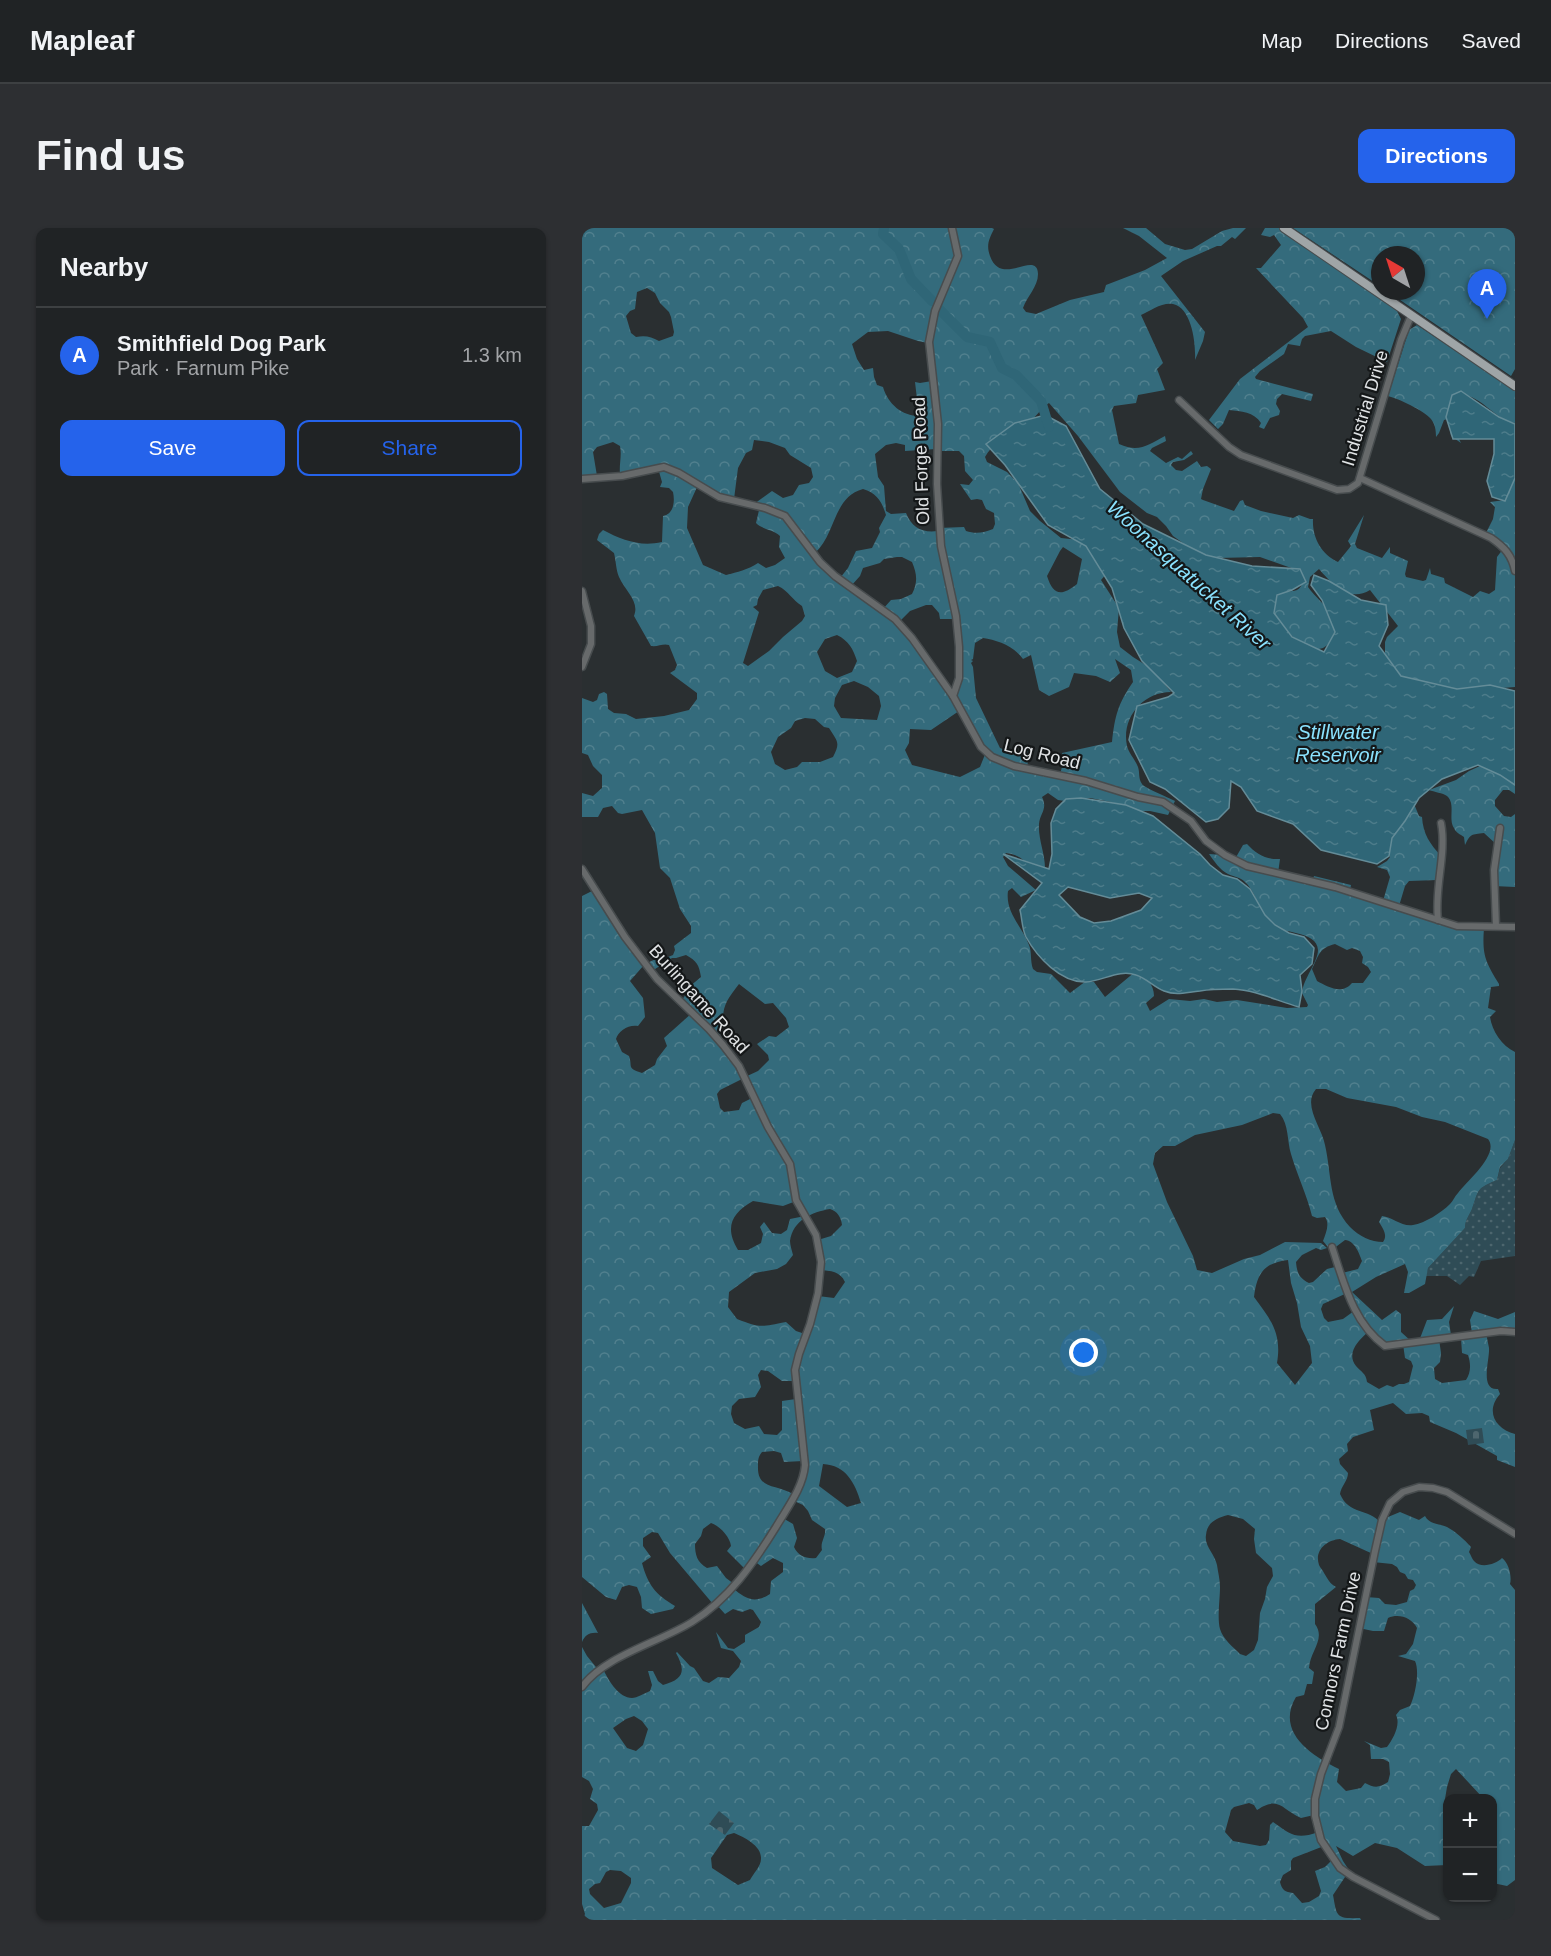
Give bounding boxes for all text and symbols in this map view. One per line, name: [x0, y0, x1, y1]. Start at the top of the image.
text: Mapleaf: [30, 25, 134, 56]
text: Map: [1261, 29, 1302, 52]
text: Directions: [1335, 29, 1428, 52]
text: Saved: [1461, 29, 1521, 52]
button: Directions: [1358, 129, 1515, 183]
text: Find us: [36, 132, 185, 179]
north arrow: [1371, 246, 1425, 300]
text: Nearby: [60, 252, 148, 282]
pin: A: [1468, 270, 1506, 319]
text: Smithfield Dog Park: [117, 331, 326, 356]
text: A: [72, 344, 87, 366]
text: 1.3 km: [462, 344, 522, 366]
street label: Industrial Drive: [1338, 348, 1392, 468]
text: Park · Farnum Pike: [117, 357, 289, 379]
street label: Old Forge Road: [909, 397, 933, 525]
button: Save: [60, 420, 285, 476]
button: Share: [297, 420, 522, 476]
water label: Woonasquatucket River: [1103, 496, 1276, 655]
water label: Stillwater Reservoir: [1295, 721, 1382, 766]
street label: Log Road: [1002, 735, 1082, 773]
street label: Burlingame Road: [645, 941, 753, 1057]
your location: [1069, 1338, 1098, 1367]
street label: Connors Farm Drive: [1311, 1570, 1365, 1732]
map controls: [1443, 1794, 1497, 1902]
button: +: [1443, 1794, 1497, 1848]
button: −: [1443, 1848, 1497, 1902]

